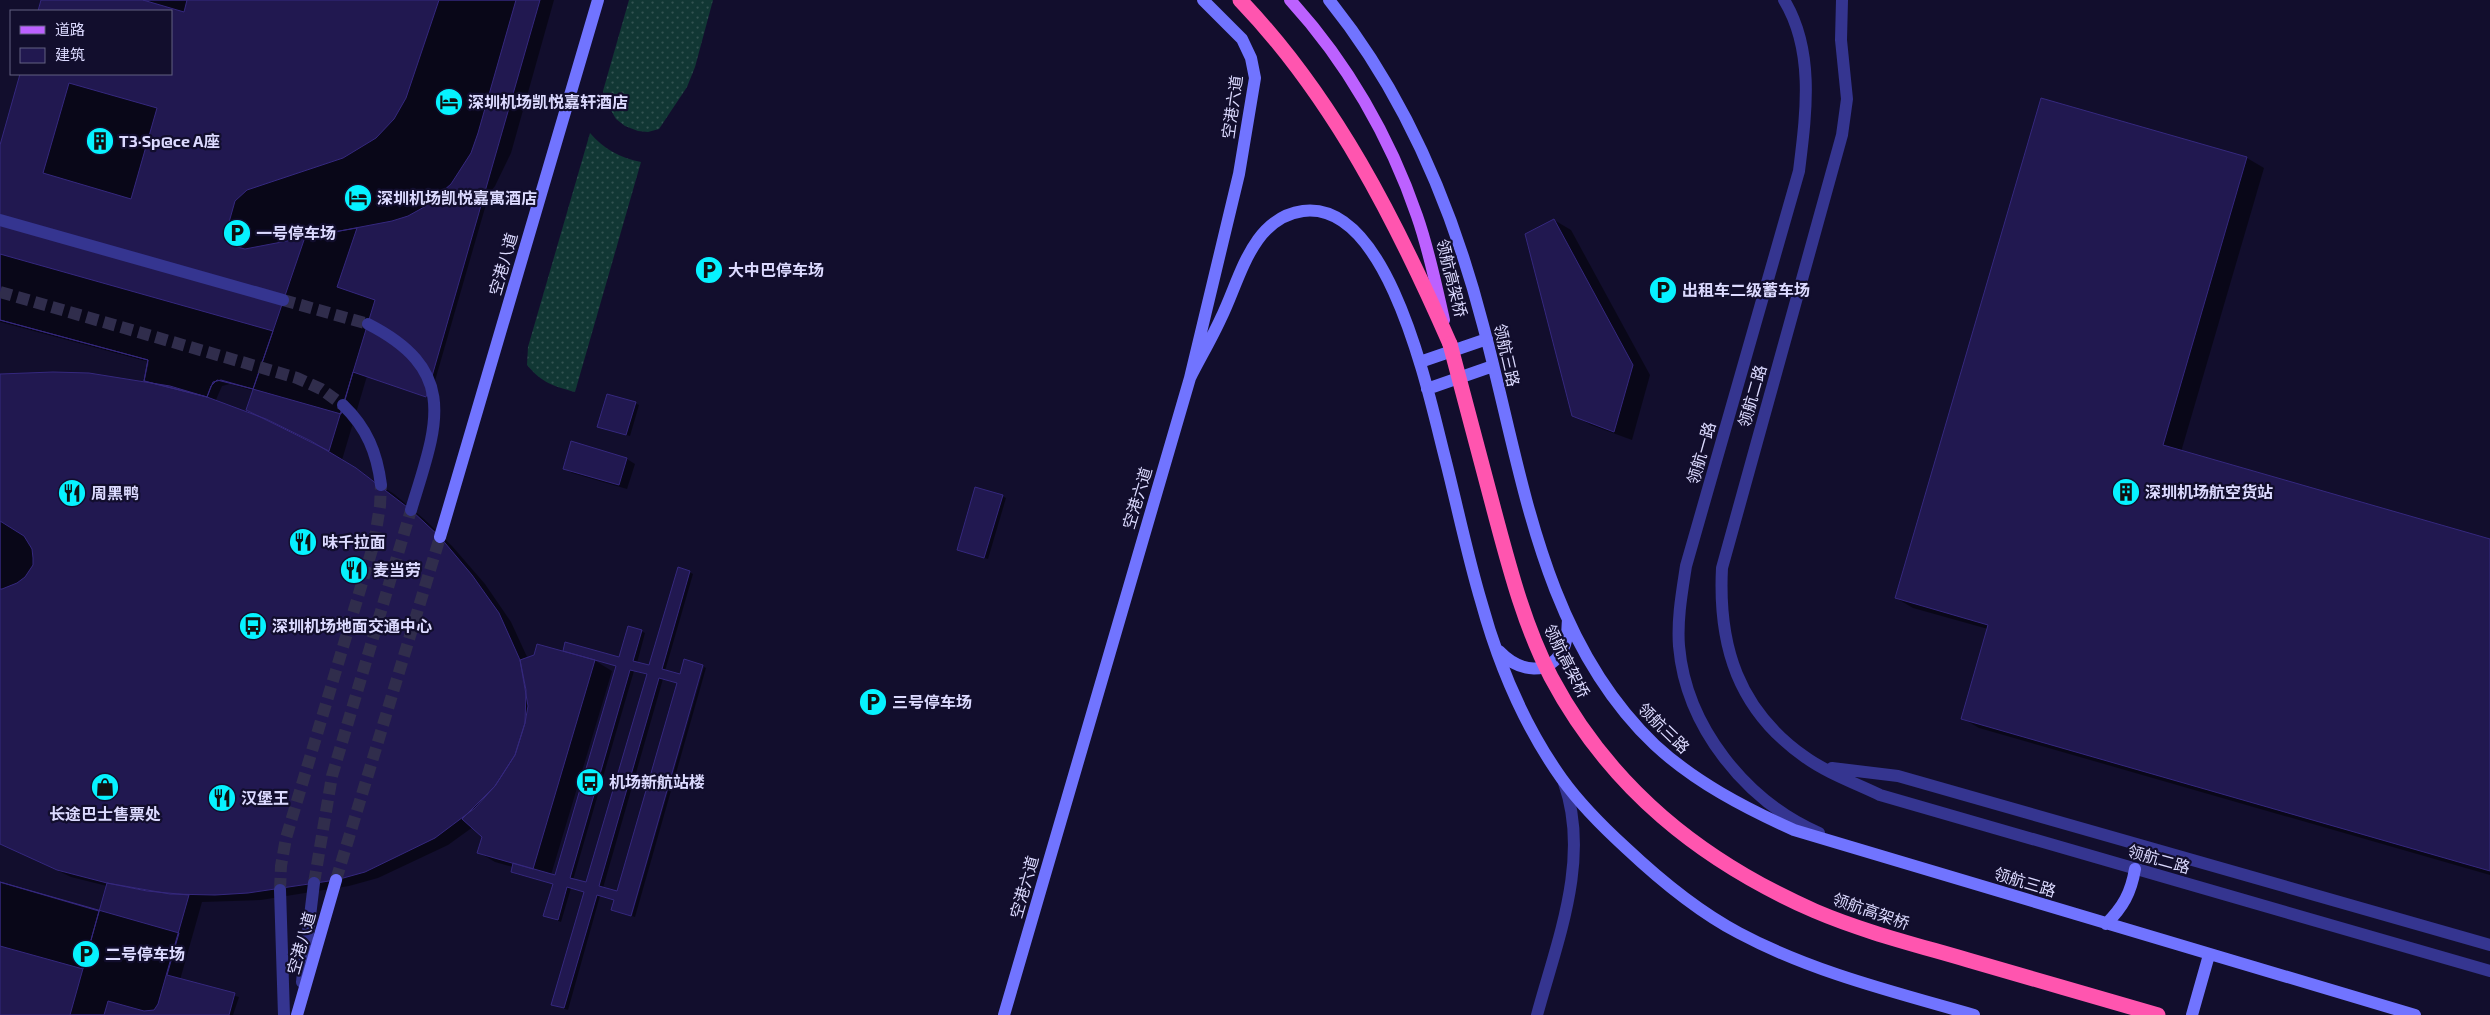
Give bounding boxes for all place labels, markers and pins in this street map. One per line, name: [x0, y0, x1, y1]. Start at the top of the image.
hotel icon: 深圳机场凯悦嘉轩酒店: [434, 87, 464, 117]
place label: 深圳机场凯悦嘉轩酒店: [468, 92, 628, 111]
building icon: T3·Sp@ce A座: [85, 126, 115, 156]
place label: T3·Sp@ce A座: [119, 131, 219, 150]
hotel icon: 深圳机场凯悦嘉寓酒店: [343, 183, 373, 213]
place label: 深圳机场凯悦嘉寓酒店: [377, 188, 537, 207]
parking icon: 一号停车场: [222, 218, 252, 248]
place label: 一号停车场: [256, 223, 336, 242]
parking icon: 大中巴停车场: [694, 255, 724, 285]
place label: 大中巴停车场: [728, 260, 824, 279]
parking icon: 出租车二级蓄车场: [1648, 275, 1678, 305]
place label: 出租车二级蓄车场: [1682, 280, 1810, 299]
building icon: 深圳机场航空货站: [2111, 477, 2141, 507]
restaurant icon: 周黑鸭: [57, 478, 87, 508]
place label: 深圳机场航空货站: [2145, 482, 2273, 501]
place label: 周黑鸭: [91, 483, 139, 502]
restaurant icon: 味千拉面: [288, 527, 318, 557]
place label: 味千拉面: [322, 532, 386, 551]
restaurant icon: 麦当劳: [339, 555, 369, 585]
place label: 麦当劳: [373, 560, 421, 579]
bus stop icon: 深圳机场地面交通中心: [238, 611, 268, 641]
place label: 深圳机场地面交通中心: [272, 616, 432, 635]
parking icon: 三号停车场: [858, 687, 888, 717]
place label: 三号停车场: [892, 692, 972, 711]
bus stop icon: 机场新航站楼: [575, 767, 605, 797]
shop icon: 长途巴士售票处: [90, 772, 120, 802]
place label: 机场新航站楼: [609, 772, 705, 791]
restaurant icon: 汉堡王: [207, 783, 237, 813]
place label: 汉堡王: [241, 788, 289, 807]
place label: 长途巴士售票处: [49, 804, 161, 823]
parking icon: 二号停车场: [71, 939, 101, 969]
place label: 二号停车场: [105, 944, 185, 963]

